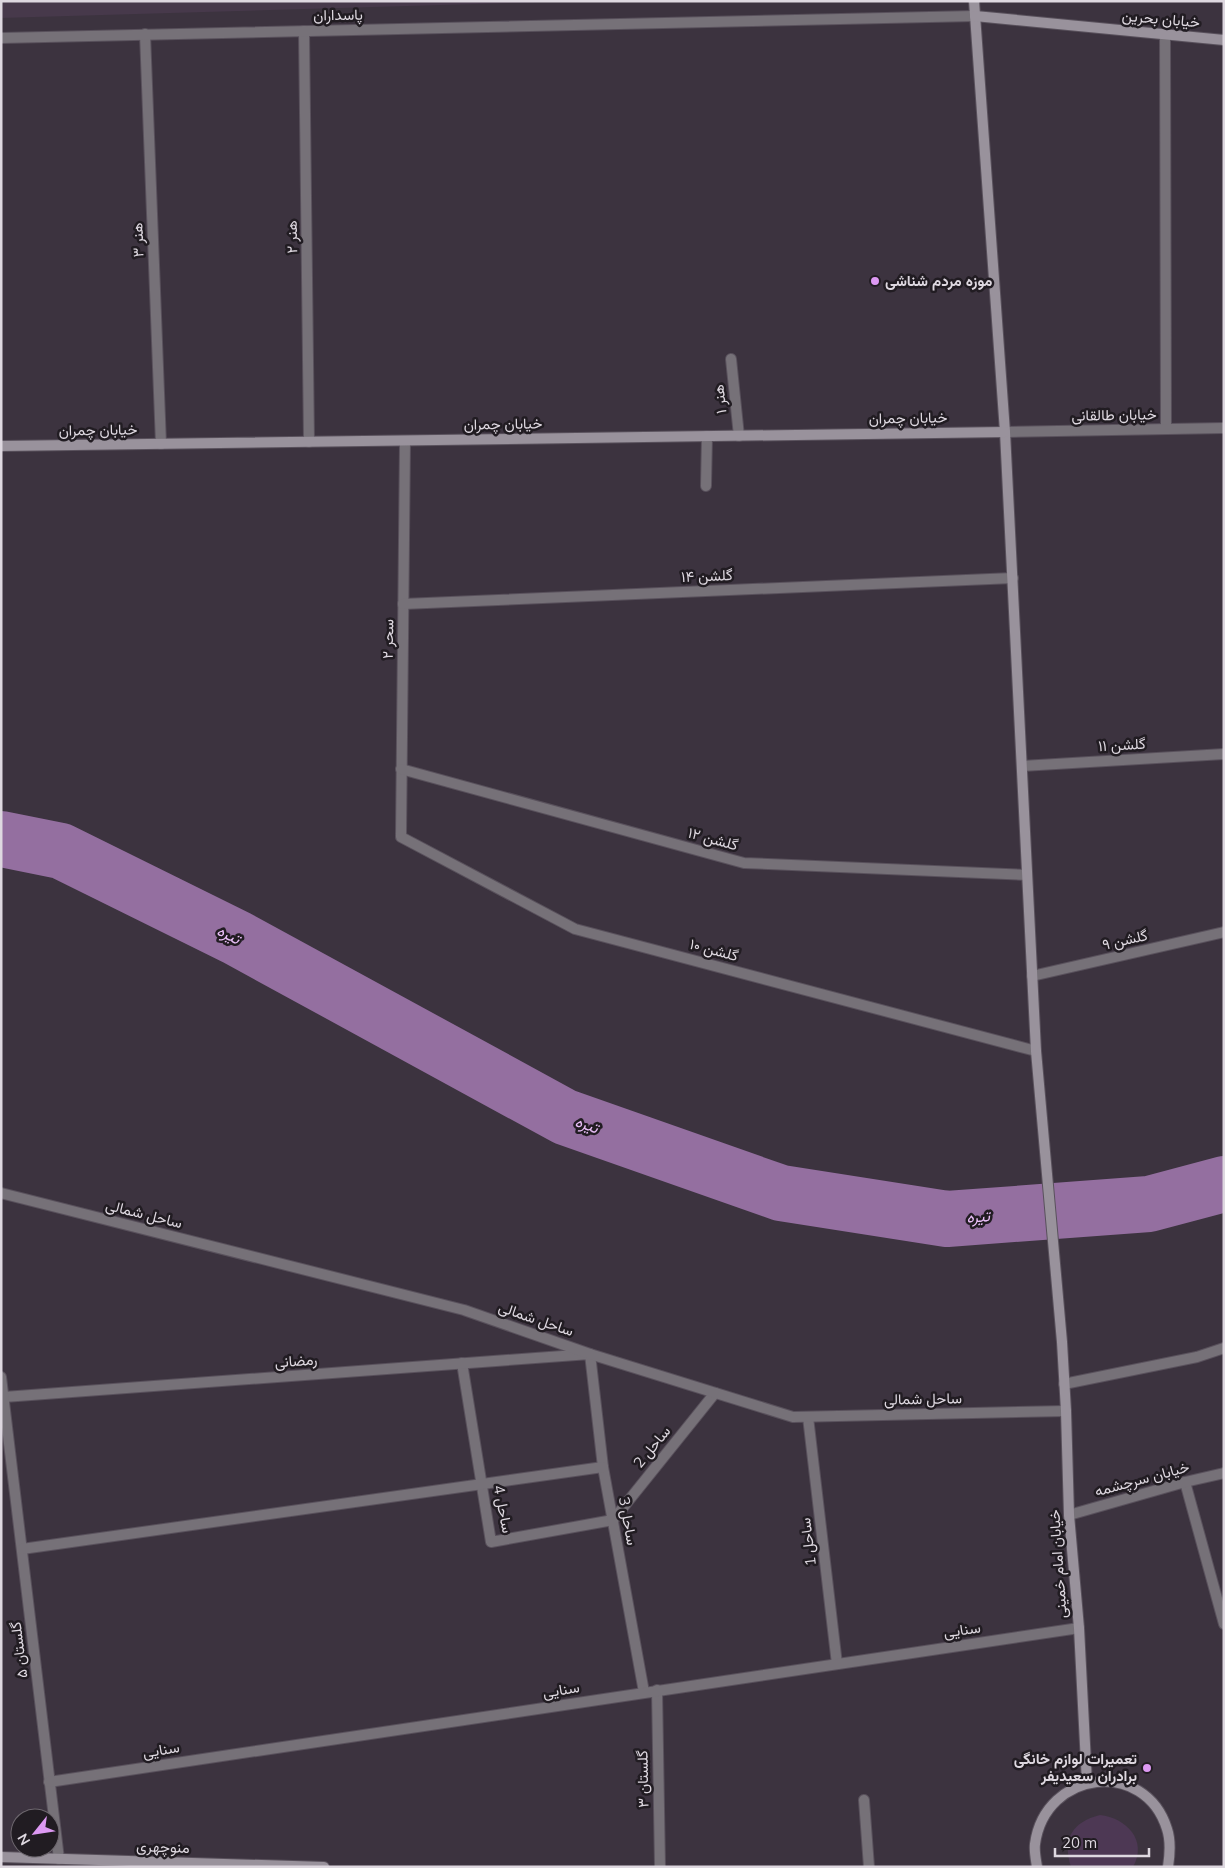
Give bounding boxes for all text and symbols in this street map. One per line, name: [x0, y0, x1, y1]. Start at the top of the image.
street label: پاسداران: [313, 5, 363, 25]
street label: خیابان بحرین: [1121, 6, 1201, 32]
street label: هنر ۲: [282, 220, 301, 254]
street label: هنر ۳: [127, 222, 148, 258]
place label: موزه مردم شناشی: [885, 271, 992, 291]
marker: موزه مردم شناشی: [869, 275, 881, 287]
street label: هنر ۱: [709, 383, 730, 415]
street label: خیابان طالقانی: [1071, 404, 1157, 426]
street label: خیابان چمران: [868, 407, 948, 429]
street label: خیابان چمران: [463, 413, 543, 435]
street label: خیابان چمران: [58, 419, 138, 441]
street label: گلشن ۱۴: [681, 565, 734, 587]
street label: سحر ۲: [378, 619, 397, 659]
street label: گلشن ۱۱: [1098, 734, 1147, 756]
street label: گلشن ۱۲: [686, 823, 741, 855]
water label: تيره: [213, 920, 246, 950]
street label: گلشن ۹: [1100, 925, 1150, 955]
street label: گلشن ۱۰: [688, 934, 741, 966]
water label: تيره: [572, 1111, 603, 1139]
street label: ساحل شمالی: [104, 1195, 185, 1233]
water label: تيره: [966, 1205, 993, 1228]
street label: ساحل شمالی: [496, 1297, 576, 1341]
street label: رمضانی: [274, 1350, 318, 1372]
street label: ساحل شمالی: [884, 1388, 962, 1410]
street label: ساحل 2: [629, 1422, 674, 1472]
street label: خیابان سرچشمه: [1092, 1457, 1192, 1501]
street label: ساحل 4: [490, 1483, 518, 1535]
street label: ساحل 3: [615, 1495, 642, 1547]
street label: خیابان امام خمینی: [1044, 1509, 1072, 1619]
street label: ساحل 1: [795, 1517, 820, 1567]
street label: سنایی: [942, 1617, 982, 1642]
street label: گلستان ۵: [6, 1620, 31, 1679]
street label: سنایی: [541, 1677, 581, 1703]
street label: سنایی: [141, 1737, 181, 1763]
place label: تعمیرات لوازم خانگی برادران سعیدیفر: [1014, 1749, 1137, 1785]
street label: گلستان ۳: [632, 1750, 653, 1808]
marker: تعمیرات لوازم خانگی برادران سعیدیفر: [1141, 1762, 1153, 1774]
north arrow: [10, 1808, 60, 1858]
scale bar: [1055, 1826, 1149, 1858]
text: N: [13, 1830, 34, 1849]
text: 20 m: [1062, 1833, 1097, 1852]
street label: منوچهری: [136, 1836, 190, 1858]

